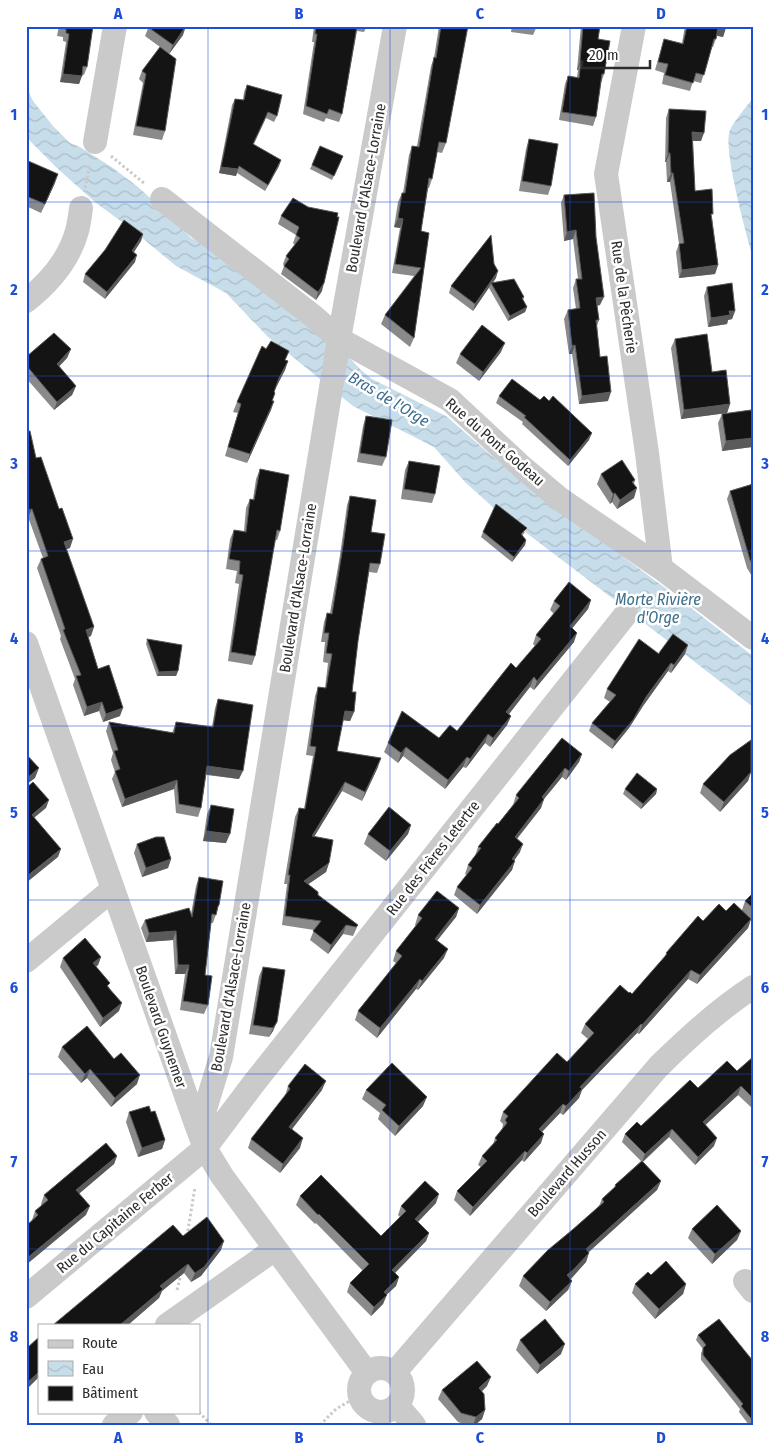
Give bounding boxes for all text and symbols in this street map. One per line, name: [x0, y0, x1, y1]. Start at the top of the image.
text: A: [113, 4, 123, 23]
text: B: [295, 4, 304, 23]
text: C: [476, 4, 485, 23]
text: D: [656, 4, 666, 23]
scale bar: [582, 38, 649, 70]
text: 20 m: [589, 46, 619, 64]
street label: Boulevard d'Alsace-Lorraine: [342, 102, 390, 274]
text: 1: [11, 105, 17, 124]
text: 1: [762, 105, 768, 124]
street label: Rue de la Pêcherie: [607, 239, 641, 355]
text: 2: [9, 280, 18, 299]
text: 2: [760, 280, 769, 299]
water label: Bras de l'Orge: [345, 368, 433, 431]
street label: Rue du Pont Godeau: [442, 394, 548, 490]
text: 3: [9, 454, 18, 473]
text: 3: [760, 454, 769, 473]
street label: Boulevard d'Alsace-Lorraine: [276, 502, 320, 674]
water label: Morte Rivière d'Orge: [615, 590, 701, 627]
text: 4: [10, 629, 18, 648]
text: 4: [761, 629, 769, 648]
street label: Rue des Frères Letertre: [383, 797, 483, 919]
text: 5: [10, 803, 18, 822]
text: 5: [761, 803, 769, 822]
street label: Boulevard d'Alsace-Lorraine: [207, 901, 255, 1073]
street label: Boulevard Guynemer: [132, 964, 191, 1091]
text: 6: [10, 978, 18, 997]
text: 6: [761, 978, 769, 997]
street label: Boulevard Husson: [524, 1125, 610, 1221]
text: 7: [11, 1152, 18, 1171]
text: 7: [762, 1152, 769, 1171]
street label: Rue du Capitaine Ferber: [53, 1168, 178, 1277]
legend: [38, 1324, 200, 1414]
text: 8: [10, 1327, 19, 1346]
text: 8: [761, 1327, 770, 1346]
text: Route: [82, 1334, 118, 1352]
text: Eau: [82, 1360, 104, 1378]
text: Bâtiment: [82, 1384, 138, 1402]
text: A: [113, 1428, 123, 1447]
text: B: [295, 1428, 304, 1447]
text: C: [476, 1428, 485, 1447]
text: D: [656, 1428, 666, 1447]

